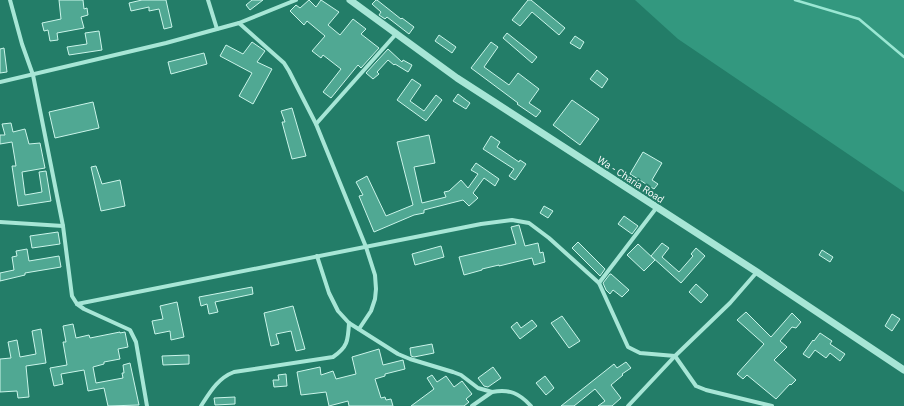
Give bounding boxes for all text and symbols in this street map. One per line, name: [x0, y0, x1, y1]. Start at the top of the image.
street label: Wa - Charia Road: [595, 153, 667, 206]

